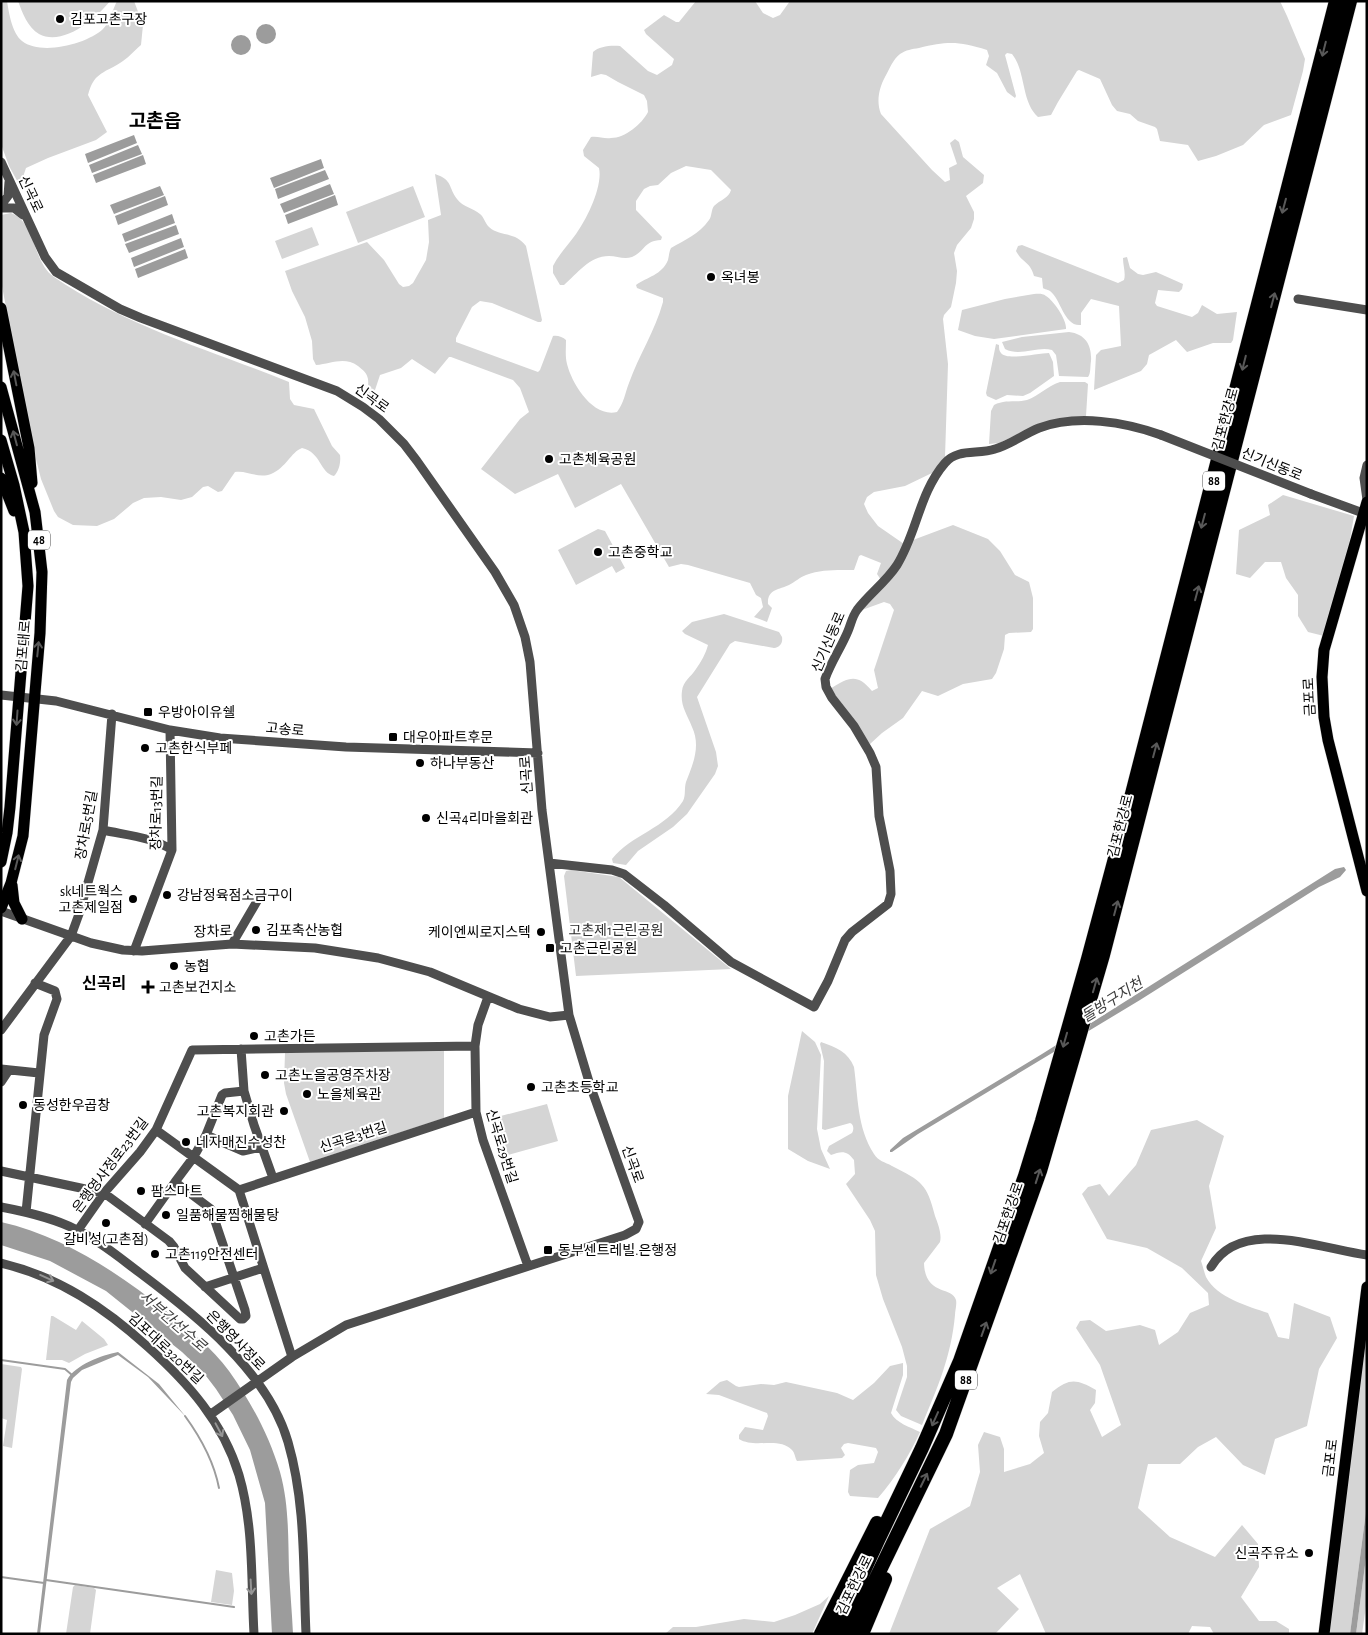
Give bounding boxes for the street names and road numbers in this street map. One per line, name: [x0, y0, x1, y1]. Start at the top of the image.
street label: 신곡로: [16, 174, 46, 215]
street label: 신곡로: [352, 381, 392, 416]
street label: 김포한강로: [1210, 386, 1241, 452]
street label: 신기신동로: [1239, 445, 1305, 484]
road number: 88: [1203, 472, 1225, 491]
road number: 48: [28, 530, 50, 550]
street label: 신기신동로: [809, 610, 848, 675]
street label: 김포대로: [14, 620, 33, 672]
street label: 금포로: [1302, 677, 1318, 717]
street label: 고송로: [265, 721, 305, 739]
street label: 신곡로: [518, 755, 535, 795]
street label: 장차로13번길: [148, 775, 165, 851]
street label: 장차로5번길: [73, 789, 100, 861]
street label: 김포한강로: [1105, 793, 1136, 859]
street label: 장차로: [193, 923, 233, 940]
street label: 신곡로29번길: [483, 1107, 520, 1185]
street label: 은행영사정로23번길: [70, 1115, 151, 1216]
street label: 신곡로3번길: [317, 1120, 389, 1155]
street label: 신곡로: [619, 1143, 646, 1185]
street label: 김포한강로: [991, 1180, 1026, 1246]
street label: 은행영사정로: [203, 1307, 268, 1373]
street label: 김포대로320번길: [125, 1310, 206, 1387]
road number: 88: [955, 1370, 977, 1390]
street label: 금포로: [1322, 1438, 1340, 1478]
street label: 김포한강로: [834, 1553, 875, 1617]

